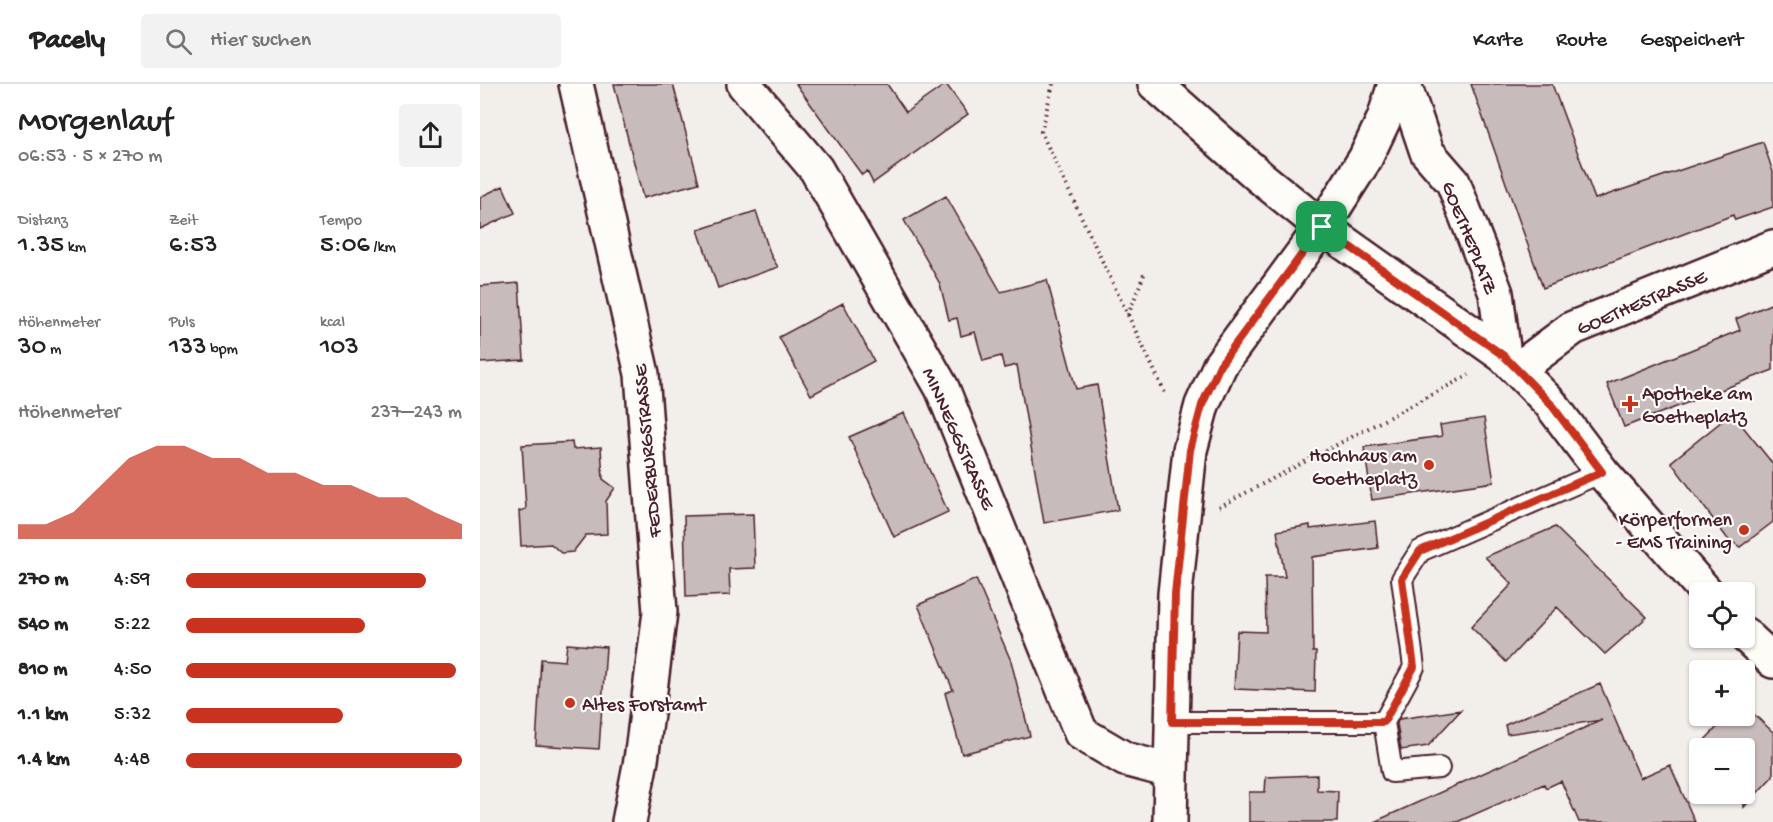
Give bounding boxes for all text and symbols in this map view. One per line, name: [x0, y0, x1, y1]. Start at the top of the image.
search box: [141, 14, 561, 68]
text: Pacely: [30, 25, 105, 58]
icon: search: [162, 25, 195, 58]
text: Hier suchen: [210, 28, 311, 54]
text: Karte: [1473, 29, 1523, 54]
text: Route: [1556, 29, 1607, 54]
text: Gespeichert: [1640, 29, 1743, 54]
text: Morgenlauf: [18, 104, 172, 142]
button: share: [399, 104, 462, 167]
text: 06:53 · 5 × 270 m: [18, 146, 163, 169]
street label: GOETHEPLATZ: [1435, 179, 1501, 299]
pin: [1296, 201, 1347, 252]
icon: arrive: [1305, 210, 1338, 243]
text: Distanz: [18, 212, 68, 231]
text: Zeit: [169, 212, 198, 231]
text: Tempo: [320, 212, 362, 231]
text: 1.35: [18, 231, 64, 262]
text: 6:53: [169, 231, 218, 262]
text: 5:06: [320, 231, 370, 262]
text: km: [64, 239, 86, 258]
text: /km: [370, 239, 396, 258]
street label: GOETHESTRASSE: [1574, 266, 1712, 342]
text: Höhenmeter: [18, 314, 100, 333]
text: Puls: [169, 314, 195, 333]
text: kcal: [320, 314, 345, 333]
text: 30: [18, 333, 46, 364]
text: 133: [169, 333, 207, 364]
text: 103: [320, 333, 359, 364]
text: m: [46, 341, 61, 360]
text: bpm: [207, 341, 238, 360]
street label: FEDERBURGSTRASSE: [630, 362, 669, 539]
street label: MINNEGGSTRASSE: [915, 365, 999, 515]
place label: Apotheke am Goetheplatz: [1642, 384, 1753, 430]
marker: Apotheke am Goetheplatz: [1623, 397, 1637, 411]
text: Höhenmeter: [18, 402, 120, 425]
text: 237–243 m: [371, 402, 462, 425]
place label: Hochhaus am Goetheplatz: [1309, 446, 1418, 492]
marker: Hochhaus am Goetheplatz: [1422, 458, 1436, 472]
place label: Körperformen - EMS Training: [1616, 510, 1732, 556]
marker: Körperformen - EMS Training: [1737, 523, 1751, 537]
text: 270 m: [18, 569, 69, 592]
text: 4:59: [114, 569, 150, 592]
map controls: [1689, 582, 1755, 804]
button: locate: [1689, 582, 1755, 648]
text: 540 m: [18, 614, 68, 637]
text: 5:22: [114, 614, 150, 637]
text: 810 m: [18, 659, 67, 682]
text: 4:50: [114, 659, 152, 682]
button: +: [1689, 660, 1755, 726]
place label: Altes Forstamt: [582, 695, 707, 718]
marker: Altes Forstamt: [563, 696, 577, 710]
text: 1.1 km: [18, 704, 68, 727]
text: 5:32: [114, 704, 151, 727]
button: −: [1689, 738, 1755, 804]
text: 1.4 km: [18, 749, 70, 772]
text: 4:48: [114, 749, 150, 772]

